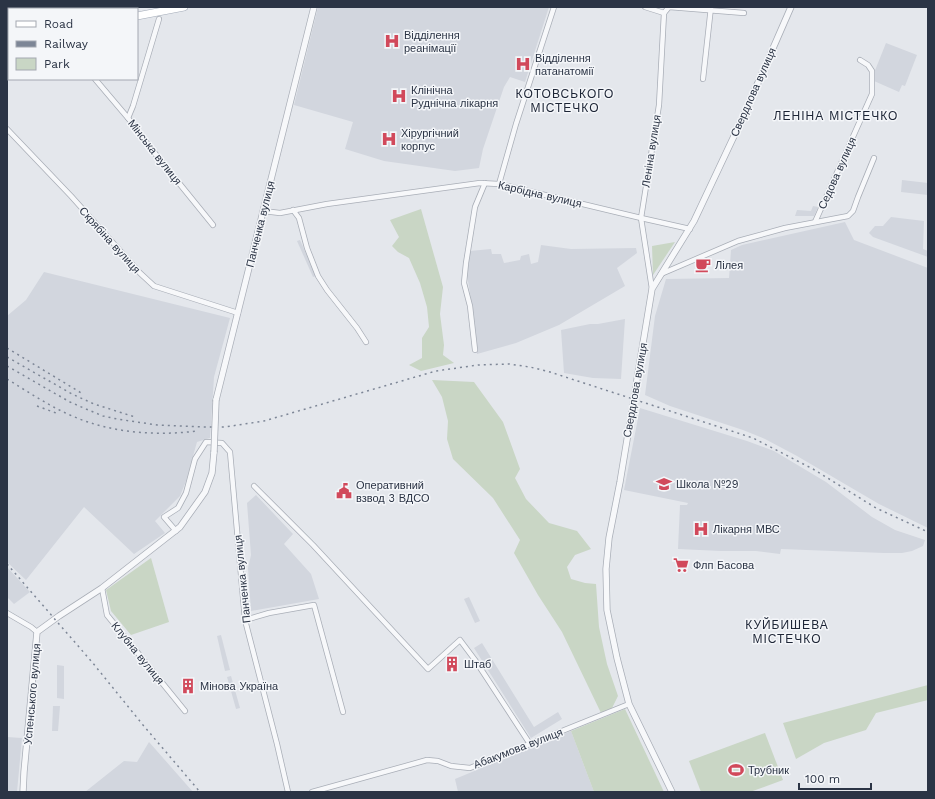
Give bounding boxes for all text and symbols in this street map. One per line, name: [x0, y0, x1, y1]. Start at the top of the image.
legend: [8, 8, 138, 80]
text: Road: [44, 17, 73, 31]
place label: Відділення реанімації: [404, 29, 460, 55]
hospital icon: Відділення реанімації: [383, 32, 401, 50]
text: Railway: [44, 37, 89, 51]
street label: Свердлова вулиця: [728, 46, 779, 139]
place label: Відділення патанатомії: [535, 52, 594, 78]
hospital icon: Відділення патанатомії: [514, 55, 532, 73]
text: Park: [44, 57, 70, 71]
place label: Клінічна Руднічна лікарня: [411, 84, 498, 110]
hospital icon: Клінічна Руднічна лікарня: [390, 87, 408, 105]
district label: КОТОВСЬКОГО МІСТЕЧКО: [516, 87, 614, 115]
district label: ЛЕНІНА МІСТЕЧКО: [774, 109, 898, 123]
street label: Леніна вулиця: [639, 114, 664, 188]
street label: Мінська вулиця: [125, 117, 184, 188]
place label: Хірургічний корпус: [401, 127, 459, 153]
hospital icon: Хірургічний корпус: [380, 130, 398, 148]
street label: Седова вулиця: [816, 135, 859, 211]
street label: Карбідна вулиця: [497, 179, 583, 210]
street label: Панченка вулиця: [243, 180, 278, 269]
street label: Скрябіна вулиця: [76, 204, 143, 276]
cafe icon: Лілея: [694, 256, 712, 274]
place label: Лілея: [715, 259, 743, 272]
street label: Свердлова вулиця: [621, 342, 650, 438]
school or university icon: Школа №29: [655, 475, 673, 493]
place label: Школа №29: [676, 478, 739, 491]
place label: Оперативний взвод 3 ВДСО: [356, 479, 430, 505]
public building icon: Оперативний взвод 3 ВДСО: [335, 482, 353, 500]
hospital icon: Лікарня МВС: [692, 520, 710, 538]
place label: Лікарня МВС: [713, 523, 780, 536]
street label: Панченка вулиця: [231, 534, 254, 624]
supermarket icon: Флп Басова: [672, 556, 690, 574]
place label: Флп Басова: [693, 559, 755, 572]
district label: КУЙБИШЕВА МІСТЕЧКО: [745, 617, 829, 646]
street label: Клубна вулиця: [109, 620, 167, 687]
street label: Успенського вулиця: [22, 643, 43, 745]
building icon: Штаб: [443, 655, 461, 673]
place label: Штаб: [464, 658, 491, 671]
building icon: Мінова Україна: [179, 677, 197, 695]
place label: Мінова Україна: [200, 680, 279, 693]
street label: Абакумова вулиця: [472, 725, 565, 772]
sports icon: Трубник: [727, 761, 745, 779]
place label: Трубник: [748, 764, 789, 777]
scale bar: [799, 765, 871, 791]
text: 100 m: [805, 772, 840, 786]

